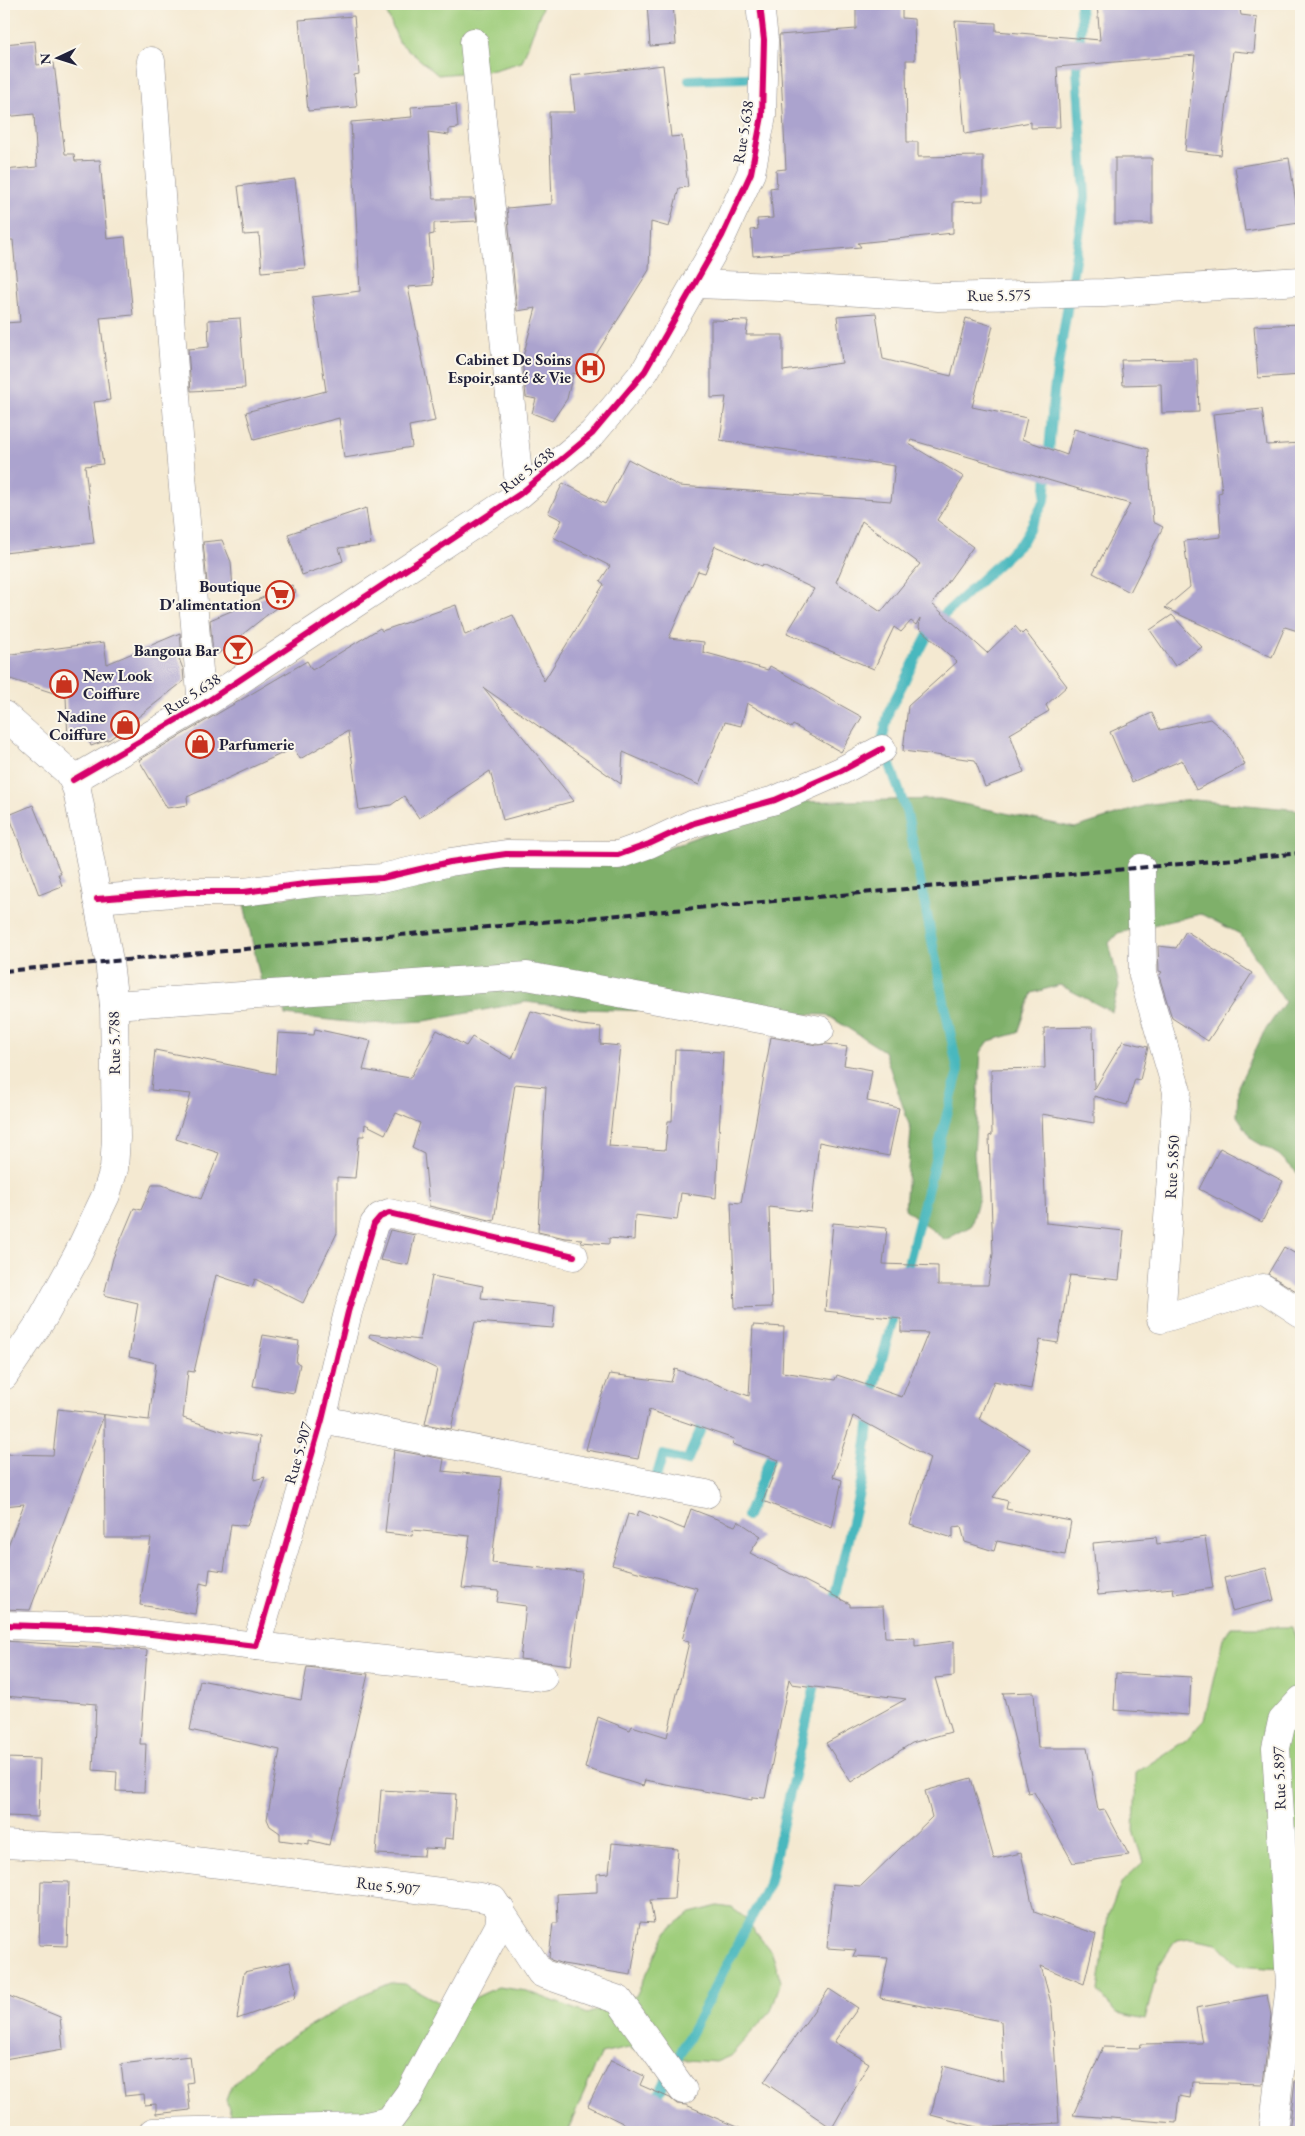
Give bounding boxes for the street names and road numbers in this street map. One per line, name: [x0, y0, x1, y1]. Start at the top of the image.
street label: Rue 5.638: [728, 99, 758, 165]
street label: Rue 5.575: [967, 284, 1031, 306]
street label: Rue 5.638: [495, 442, 559, 498]
street label: Rue 5.638: [159, 668, 225, 720]
street label: Rue 5.788: [103, 1011, 125, 1075]
street label: Rue 5.850: [1160, 1134, 1184, 1199]
street label: Rue 5.907: [279, 1419, 317, 1487]
street label: Rue 5.897: [1267, 1745, 1291, 1810]
street label: Rue 5.907: [355, 1872, 421, 1900]

